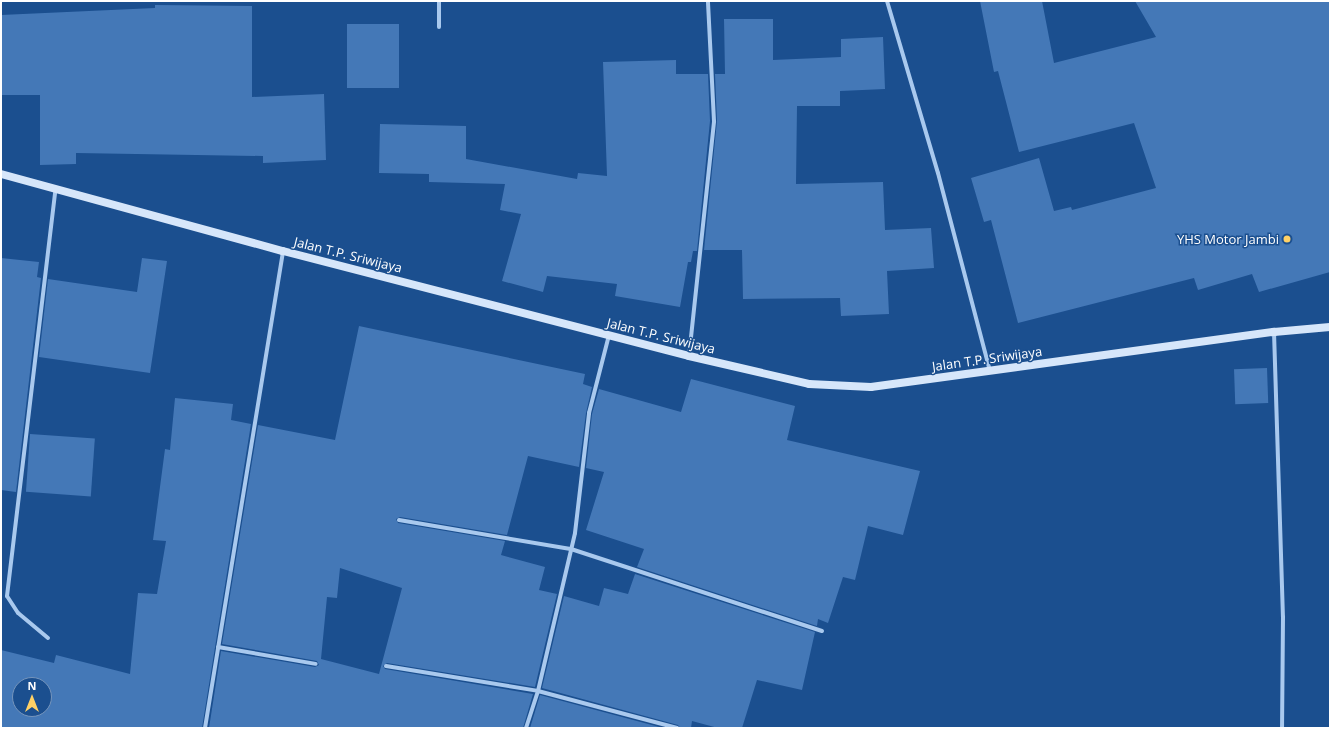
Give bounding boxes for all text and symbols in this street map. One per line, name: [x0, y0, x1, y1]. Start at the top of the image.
place label: YHS Motor Jambi: [1177, 231, 1279, 247]
street label: Jalan T.P. Sriwijaya: [292, 234, 404, 276]
marker: YHS Motor Jambi: [1282, 234, 1292, 244]
street label: Jalan T.P. Sriwijaya: [605, 315, 717, 357]
street label: Jalan T.P. Sriwijaya: [931, 344, 1043, 374]
north arrow: [12, 677, 52, 717]
text: N: [28, 678, 36, 693]

